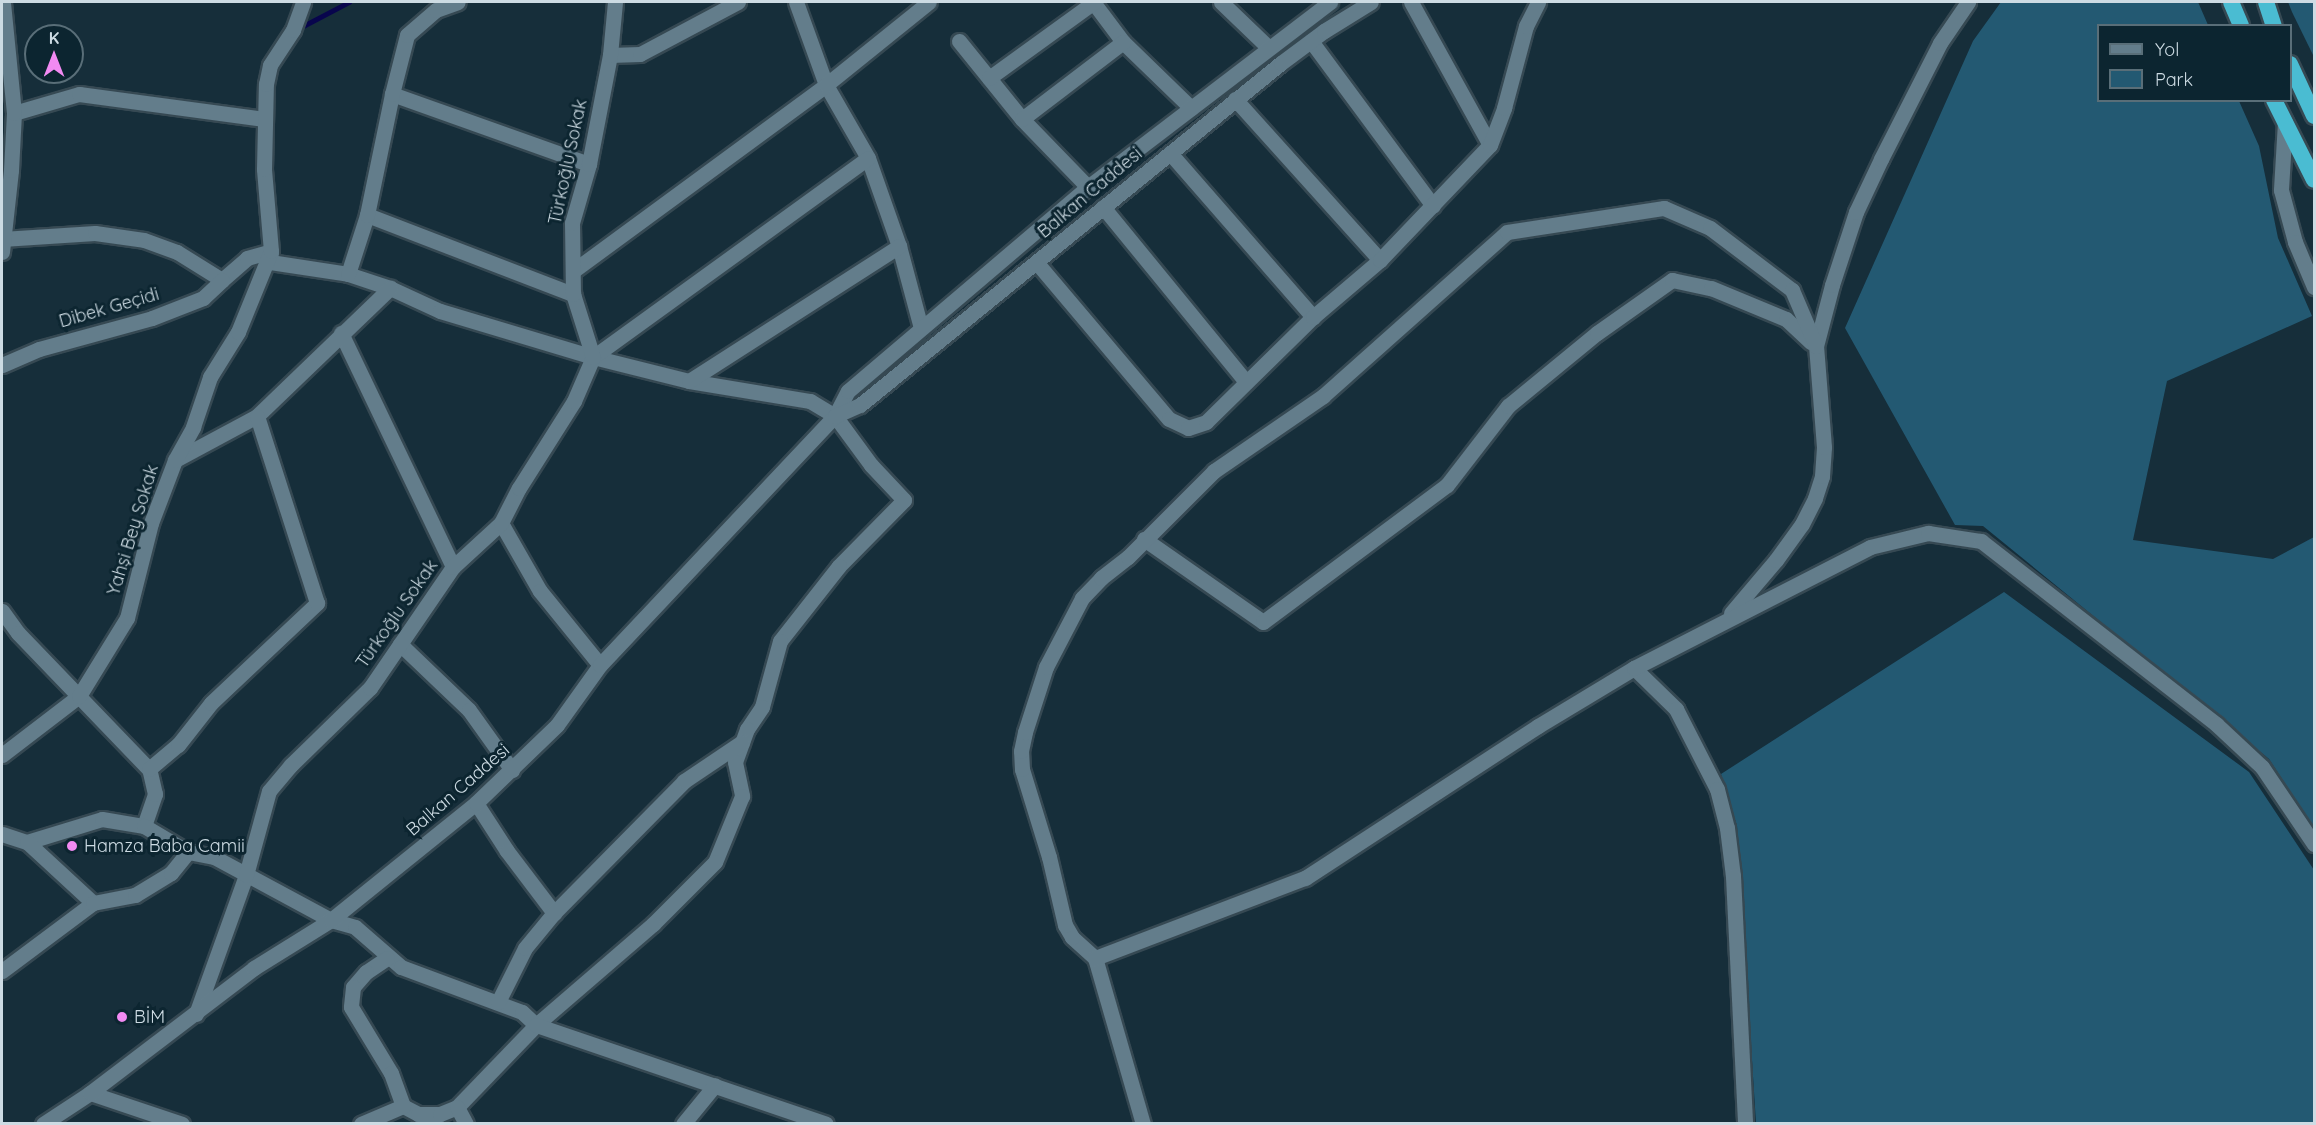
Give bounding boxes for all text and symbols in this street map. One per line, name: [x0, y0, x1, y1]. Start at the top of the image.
north arrow: [24, 24, 84, 84]
legend: [2097, 24, 2292, 102]
text: K: [49, 28, 59, 48]
text: Yol: [2155, 38, 2179, 61]
text: Park: [2155, 68, 2193, 91]
street label: Türkoğlu Sokak: [544, 97, 592, 227]
street label: Balkan Caddesi: [1033, 143, 1147, 243]
street label: Dibek Geçidi: [57, 283, 161, 333]
street label: Yahşi Bey Sokak: [103, 462, 163, 598]
street label: Türkoğlu Sokak: [352, 556, 442, 672]
street label: Balkan Caddesi: [402, 739, 514, 841]
place label: Hamza Baba Camii: [84, 835, 245, 857]
marker: Hamza Baba Camii: [65, 839, 79, 853]
place label: BİM: [134, 1006, 165, 1028]
marker: BİM: [115, 1010, 129, 1024]

